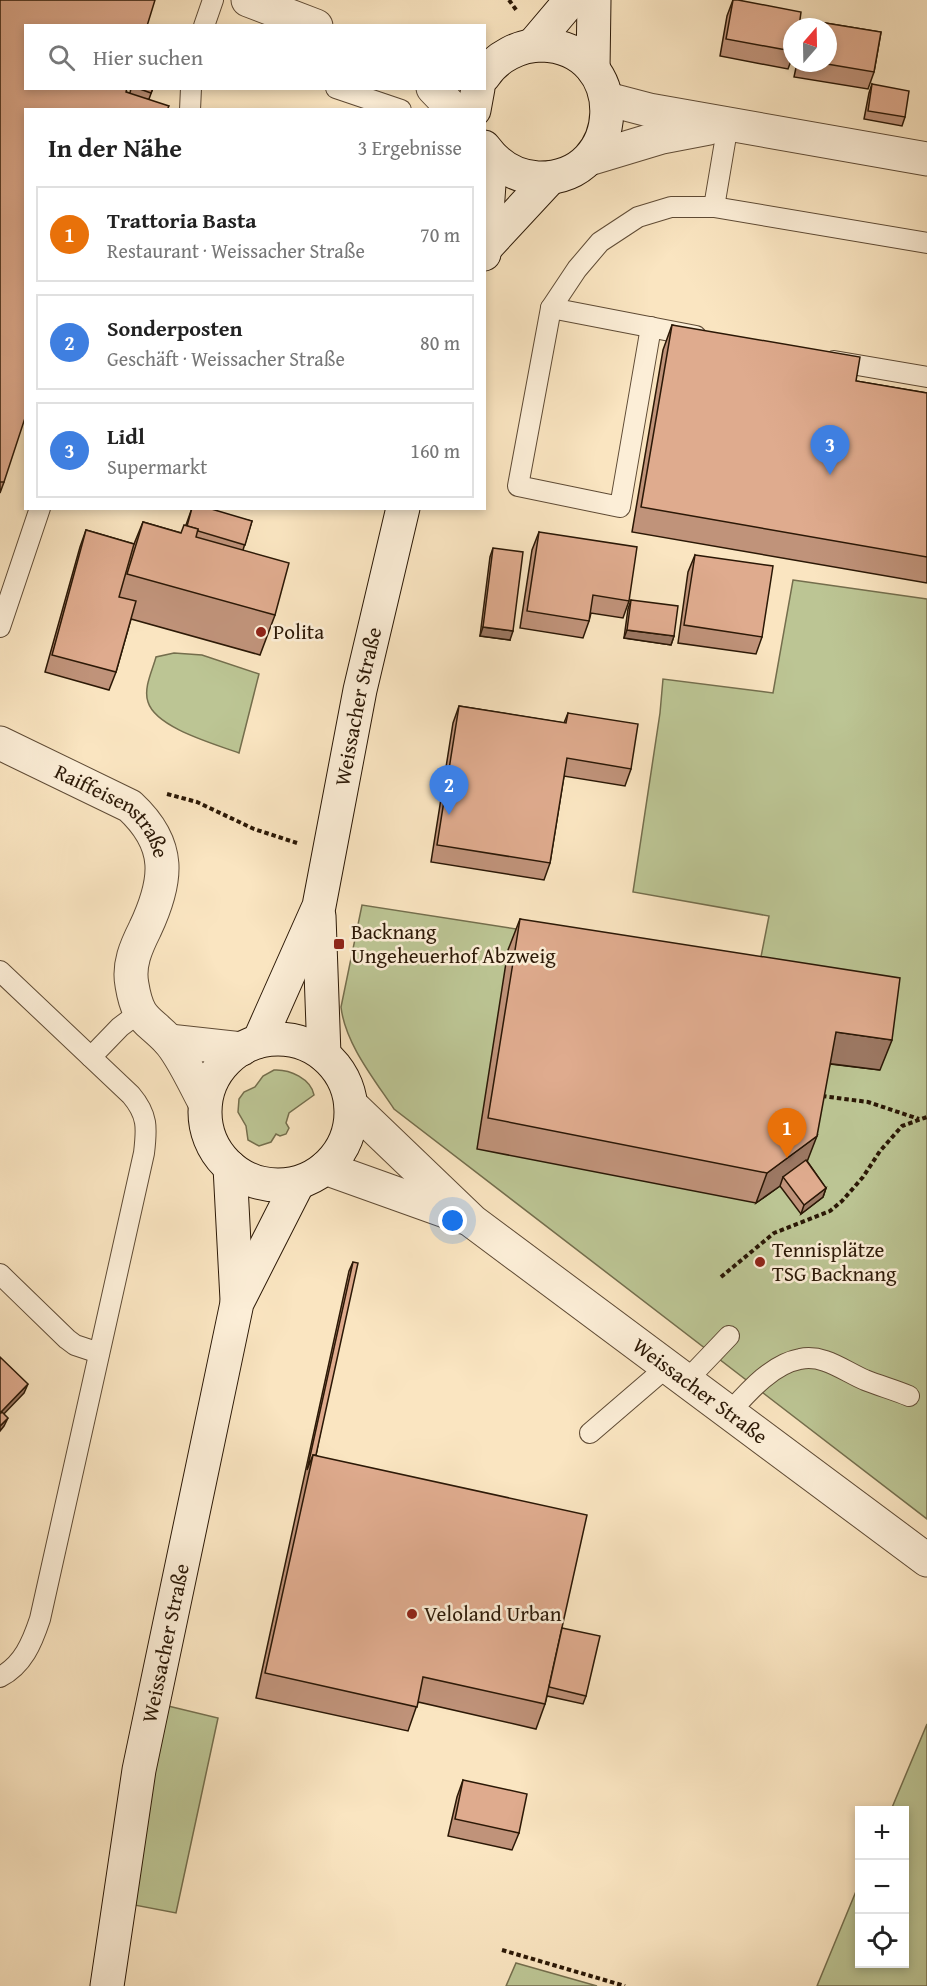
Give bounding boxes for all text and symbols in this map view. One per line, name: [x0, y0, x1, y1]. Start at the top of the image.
north arrow: [783, 18, 837, 72]
search box: [24, 24, 486, 90]
icon: search: [45, 41, 78, 74]
text: Hier suchen: [93, 41, 203, 73]
text: In der Nähe: [48, 128, 182, 167]
text: 3 Ergebnisse: [358, 133, 462, 162]
text: Trattoria Basta: [107, 204, 257, 236]
text: 1: [64, 220, 75, 249]
text: 70 m: [420, 220, 460, 249]
text: Restaurant · Weissacher Straße: [107, 236, 365, 265]
text: Sonderposten: [107, 312, 243, 344]
text: 2: [64, 328, 75, 357]
text: 80 m: [420, 328, 460, 357]
text: Geschäft · Weissacher Straße: [107, 344, 345, 373]
text: Lidl: [107, 420, 145, 452]
pin: 3: [810, 426, 850, 475]
text: 3: [64, 436, 75, 465]
text: 160 m: [410, 436, 460, 465]
text: Supermarkt: [107, 452, 207, 481]
place label: Polita: [273, 616, 324, 647]
street label: Weissacher Straße: [326, 624, 389, 788]
marker: Polita: [254, 625, 268, 639]
street label: Raiffeisenstraße: [49, 756, 177, 861]
pin: 2: [430, 766, 468, 815]
place label: Backnang Ungeheuerhof Abzweig: [351, 916, 556, 971]
marker: Backnang Ungeheuerhof Abzweig: [332, 937, 346, 951]
pin: 1: [768, 1108, 806, 1158]
your location: [438, 1206, 467, 1235]
place label: Tennisplätze TSG Backnang: [772, 1234, 897, 1289]
marker: Tennisplätze TSG Backnang: [753, 1255, 767, 1269]
street label: Weissacher Straße: [626, 1330, 775, 1451]
street label: Weissacher Straße: [133, 1561, 197, 1725]
place label: Veloland Urban: [424, 1598, 562, 1629]
marker: Veloland Urban: [405, 1607, 419, 1621]
map controls: [855, 1806, 909, 1968]
button: +: [855, 1806, 909, 1860]
button: −: [855, 1860, 909, 1914]
button: locate: [855, 1914, 909, 1968]

